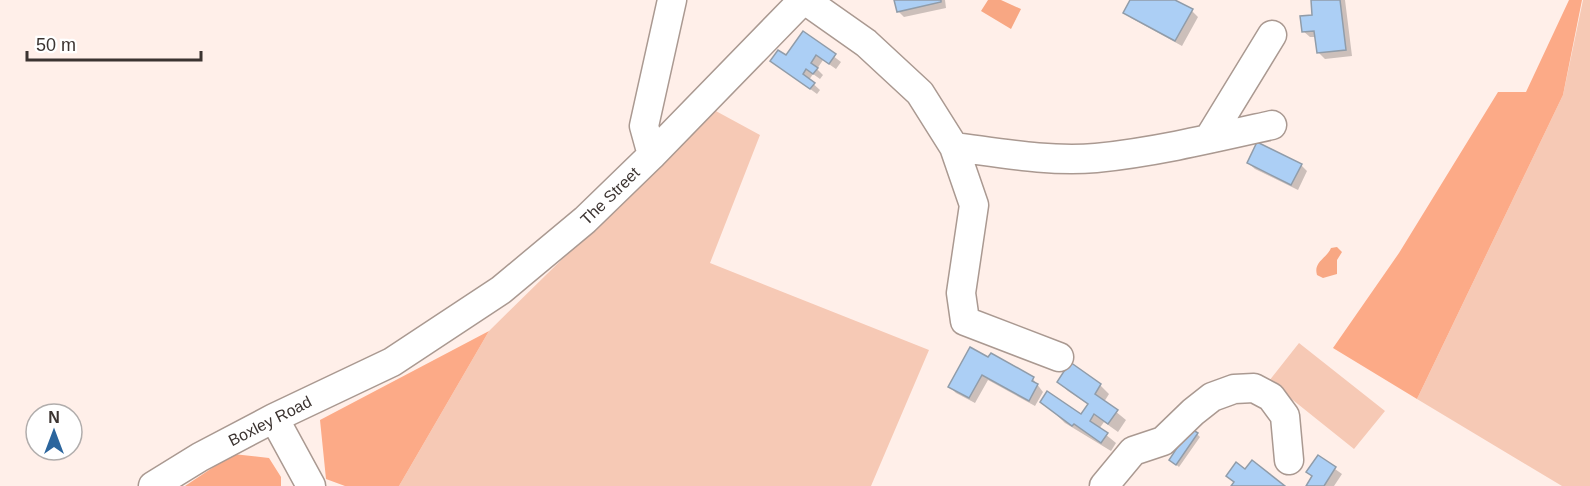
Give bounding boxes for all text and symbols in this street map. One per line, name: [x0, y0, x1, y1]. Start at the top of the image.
scale bar: [27, 24, 201, 62]
text: 50 m: [36, 35, 76, 55]
street label: The Street: [577, 164, 643, 228]
street label: Boxley Road: [226, 393, 314, 449]
north arrow: [24, 402, 84, 462]
text: N: [48, 409, 60, 426]

